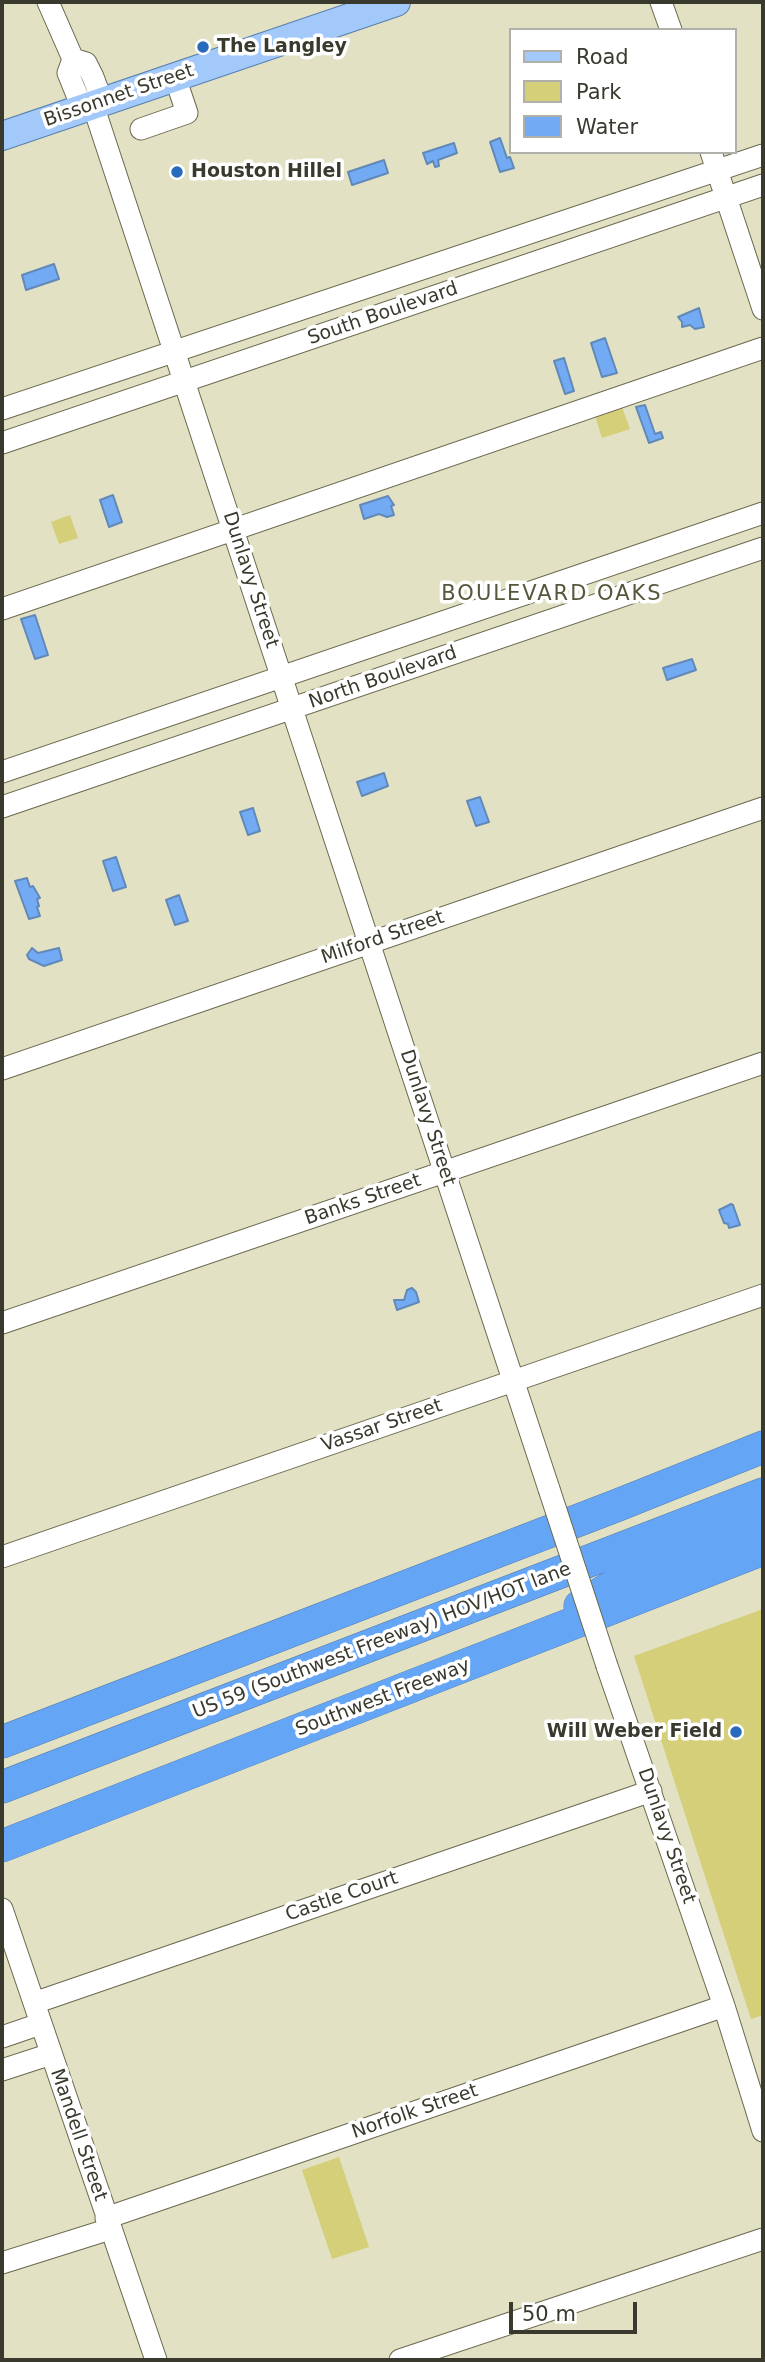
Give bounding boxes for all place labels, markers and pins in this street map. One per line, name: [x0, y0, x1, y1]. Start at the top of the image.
place label: The Langley: [217, 36, 347, 58]
marker: The Langley: [195, 39, 211, 55]
place label: Houston Hillel: [191, 161, 342, 183]
marker: Houston Hillel: [169, 164, 185, 180]
place label: Will Weber Field: [547, 1721, 722, 1743]
marker: Will Weber Field: [728, 1724, 744, 1740]

